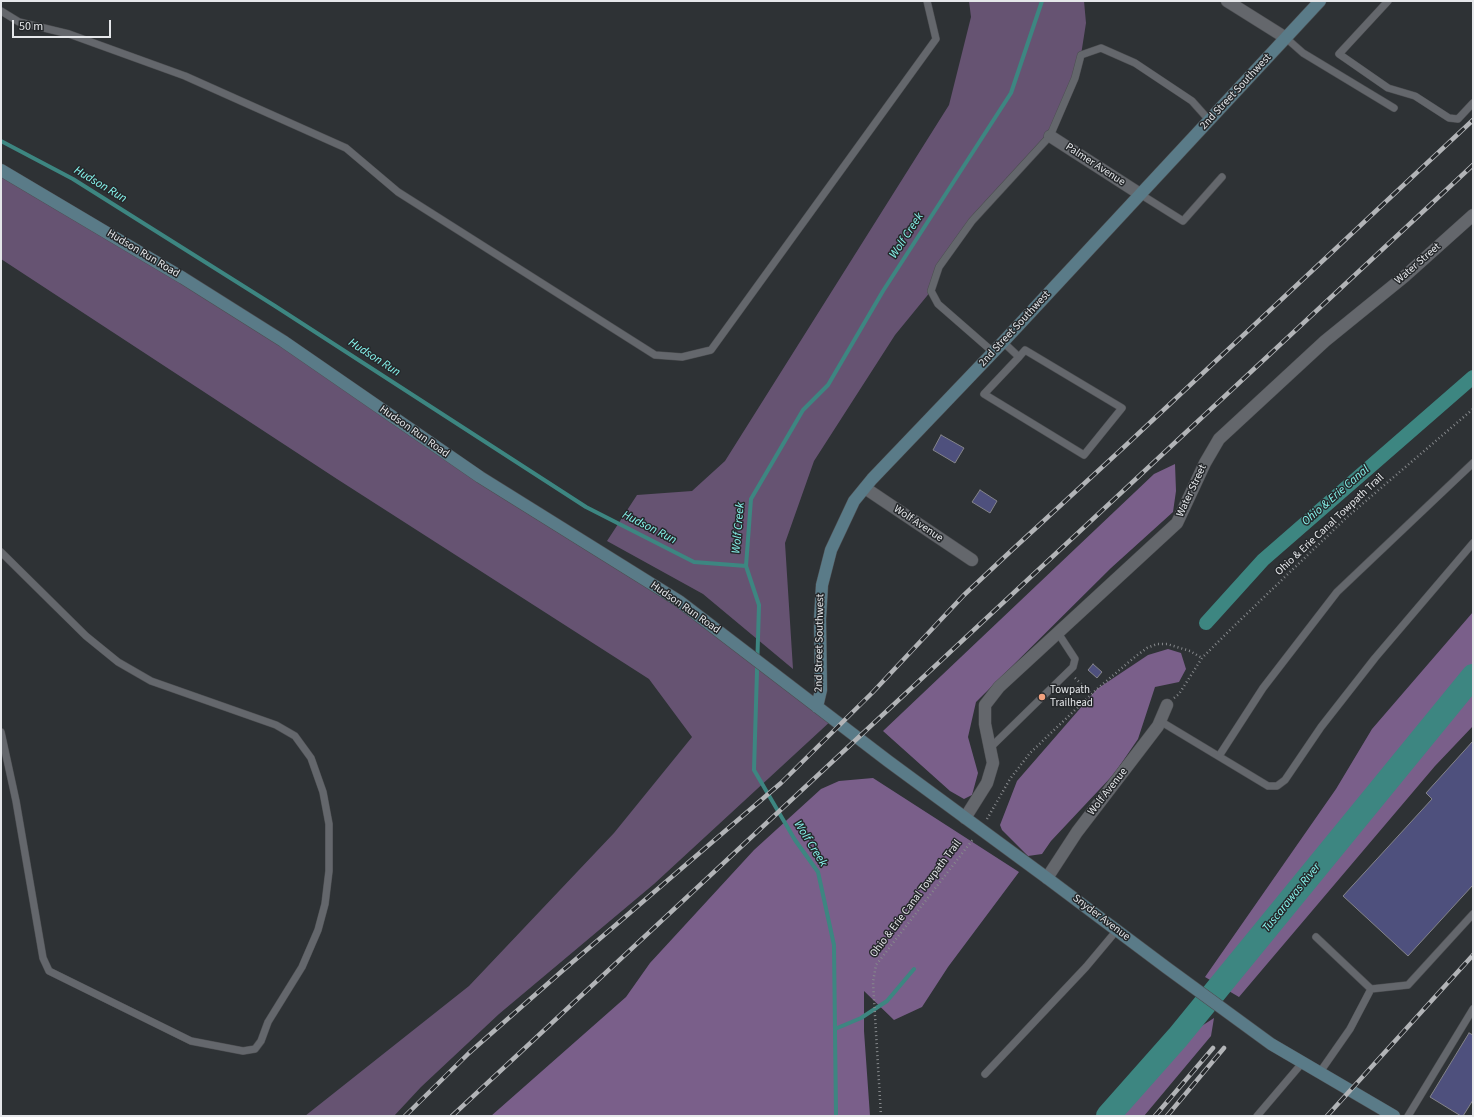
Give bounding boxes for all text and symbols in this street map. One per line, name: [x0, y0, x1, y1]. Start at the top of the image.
scale bar: [14, 12, 113, 38]
text: 50 m: [19, 18, 43, 35]
street label: 2nd Street Southwest: [1198, 51, 1274, 133]
street label: Palmer Avenue: [1063, 141, 1127, 189]
water label: Hudson Run: [71, 164, 129, 206]
water label: Wolf Creek: [887, 210, 927, 262]
street label: Hudson Run Road: [104, 227, 182, 281]
street label: Water Street: [1392, 240, 1444, 288]
street label: 2nd Street Southwest: [977, 288, 1053, 370]
water label: Hudson Run: [345, 336, 403, 380]
street label: Hudson Run Road: [377, 403, 451, 461]
street label: Water Street: [1174, 463, 1210, 519]
water label: Ohio & Erie Canal: [1299, 463, 1373, 529]
street label: Ohio & Erie Canal Towpath Trail: [1273, 471, 1387, 579]
water label: Wolf Creek: [730, 502, 748, 554]
street label: Wolf Avenue: [891, 503, 945, 545]
water label: Hudson Run: [619, 508, 679, 548]
street label: Hudson Run Road: [648, 579, 722, 637]
street label: 2nd Street Southwest: [813, 594, 827, 692]
place label: Towpath Trailhead: [1050, 684, 1093, 710]
marker: Towpath Trailhead: [1037, 692, 1047, 702]
street label: Wolf Avenue: [1085, 766, 1131, 818]
water label: Wolf Creek: [790, 818, 830, 870]
street label: Ohio & Erie Canal Towpath Trail: [867, 838, 965, 960]
water label: Tuscarawas River: [1260, 861, 1324, 935]
street label: Snyder Avenue: [1070, 892, 1132, 944]

